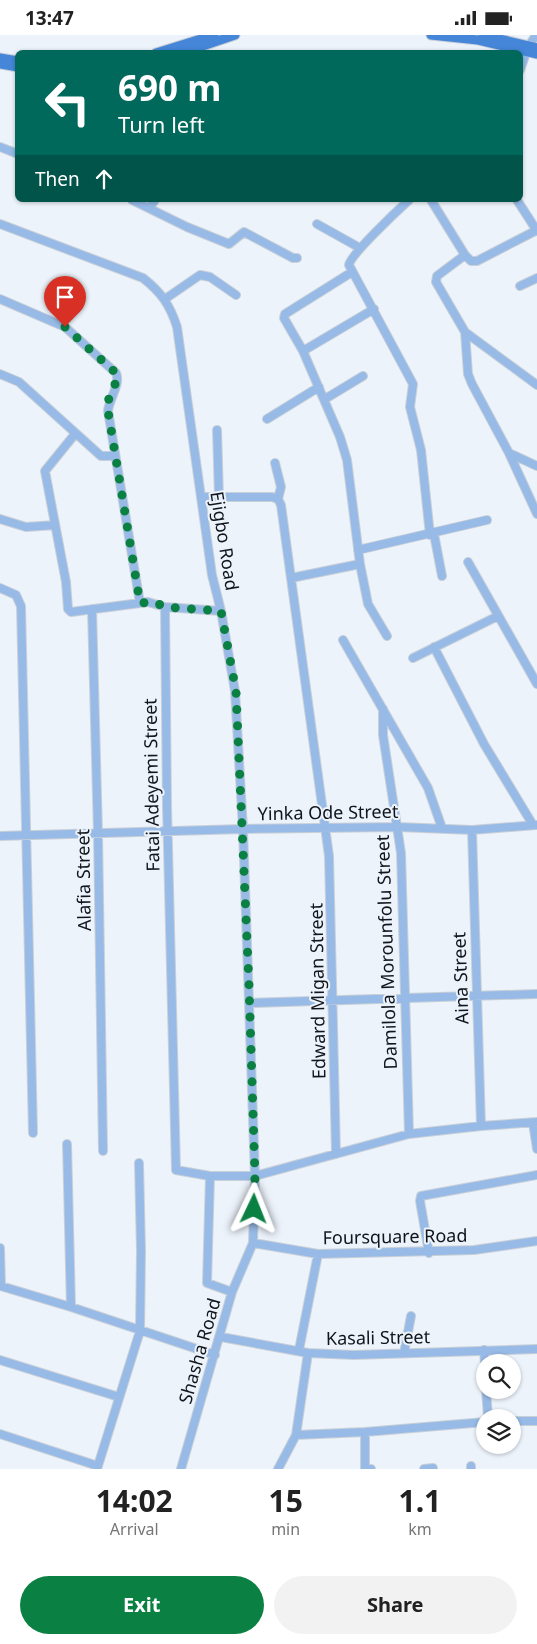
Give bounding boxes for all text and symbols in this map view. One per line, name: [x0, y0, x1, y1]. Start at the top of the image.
text: 13:47: [25, 5, 74, 31]
text: 690 m: [118, 64, 221, 111]
icon: left: [35, 70, 100, 135]
text: Turn left: [118, 109, 205, 139]
icon: ahead: [90, 165, 118, 193]
text: Then: [35, 166, 80, 192]
pin: [44, 276, 86, 327]
icon: arrive: [51, 283, 79, 311]
street label: Ejigbo Road: [205, 489, 245, 592]
street label: Fatai Adeyemi Street: [137, 698, 165, 872]
street label: Yinka Ode Street: [258, 799, 399, 825]
street label: Alafia Street: [70, 828, 96, 931]
street label: Damilola Morounfolu Street: [370, 834, 402, 1070]
street label: Edward Migan Street: [303, 902, 331, 1079]
street label: Aina Street: [446, 931, 474, 1025]
position arrow: [227, 1182, 279, 1234]
street label: Foursquare Road: [322, 1223, 468, 1249]
street label: Shasha Road: [172, 1295, 226, 1406]
street label: Kasali Street: [326, 1324, 431, 1350]
map controls: [476, 1354, 521, 1454]
button: search: [476, 1354, 521, 1399]
button: layers: [476, 1409, 521, 1454]
text: 14:02: [96, 1480, 173, 1521]
text: 15: [268, 1480, 303, 1521]
text: 1.1: [399, 1480, 441, 1521]
text: Arrival: [110, 1518, 159, 1540]
text: min: [271, 1518, 300, 1540]
text: km: [408, 1518, 432, 1540]
button: Exit: [20, 1576, 264, 1634]
button: Share: [274, 1576, 517, 1634]

